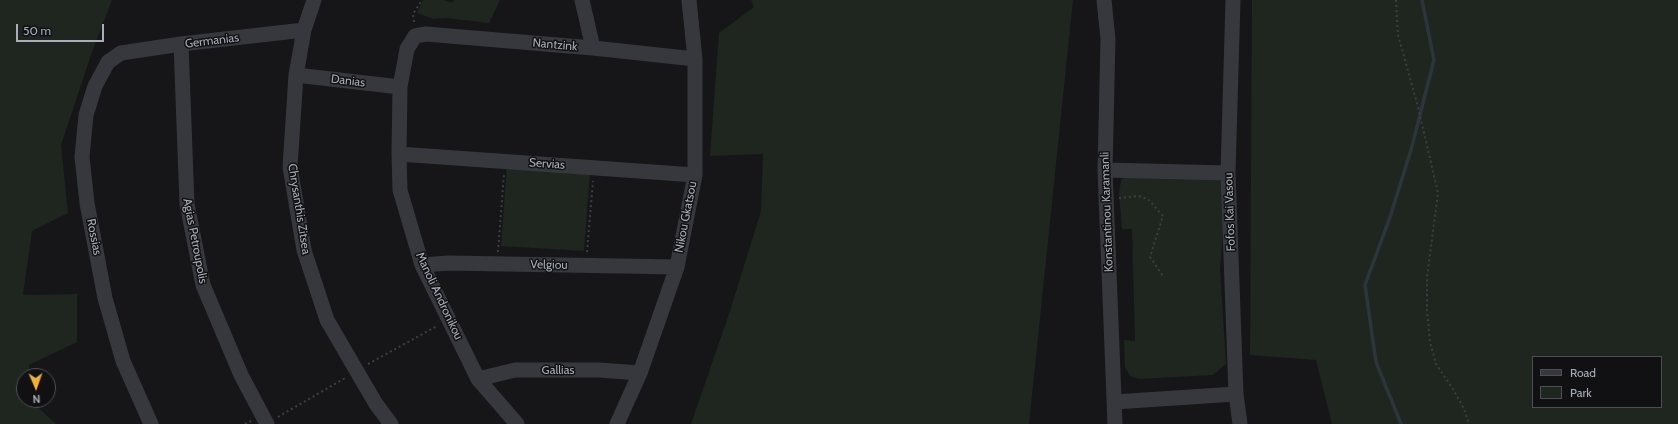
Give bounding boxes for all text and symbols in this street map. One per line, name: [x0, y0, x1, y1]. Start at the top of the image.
scale bar: [18, 16, 106, 42]
text: 50 m: [23, 23, 51, 38]
street label: Germanias: [184, 31, 240, 51]
street label: Nantzink: [532, 36, 578, 54]
street label: Danias: [330, 72, 366, 90]
street label: Konstantinou Karamanli: [1098, 152, 1116, 272]
street label: Servias: [528, 156, 566, 172]
street label: Chrysanthis Zitsea: [285, 163, 313, 255]
street label: Fofos Kai Vasou: [1221, 172, 1239, 252]
street label: Nikou Gkatsou: [672, 180, 700, 254]
street label: Agias Petroupolis: [180, 197, 210, 285]
street label: Rossias: [83, 218, 105, 256]
street label: Manoli Andronikou: [412, 250, 466, 342]
street label: Velgiou: [530, 257, 568, 273]
legend: [1532, 356, 1662, 408]
street label: Gallias: [542, 363, 574, 377]
text: Road: [1570, 365, 1596, 380]
north arrow: [16, 368, 56, 408]
text: Park: [1570, 385, 1592, 400]
text: N: [32, 392, 41, 406]

